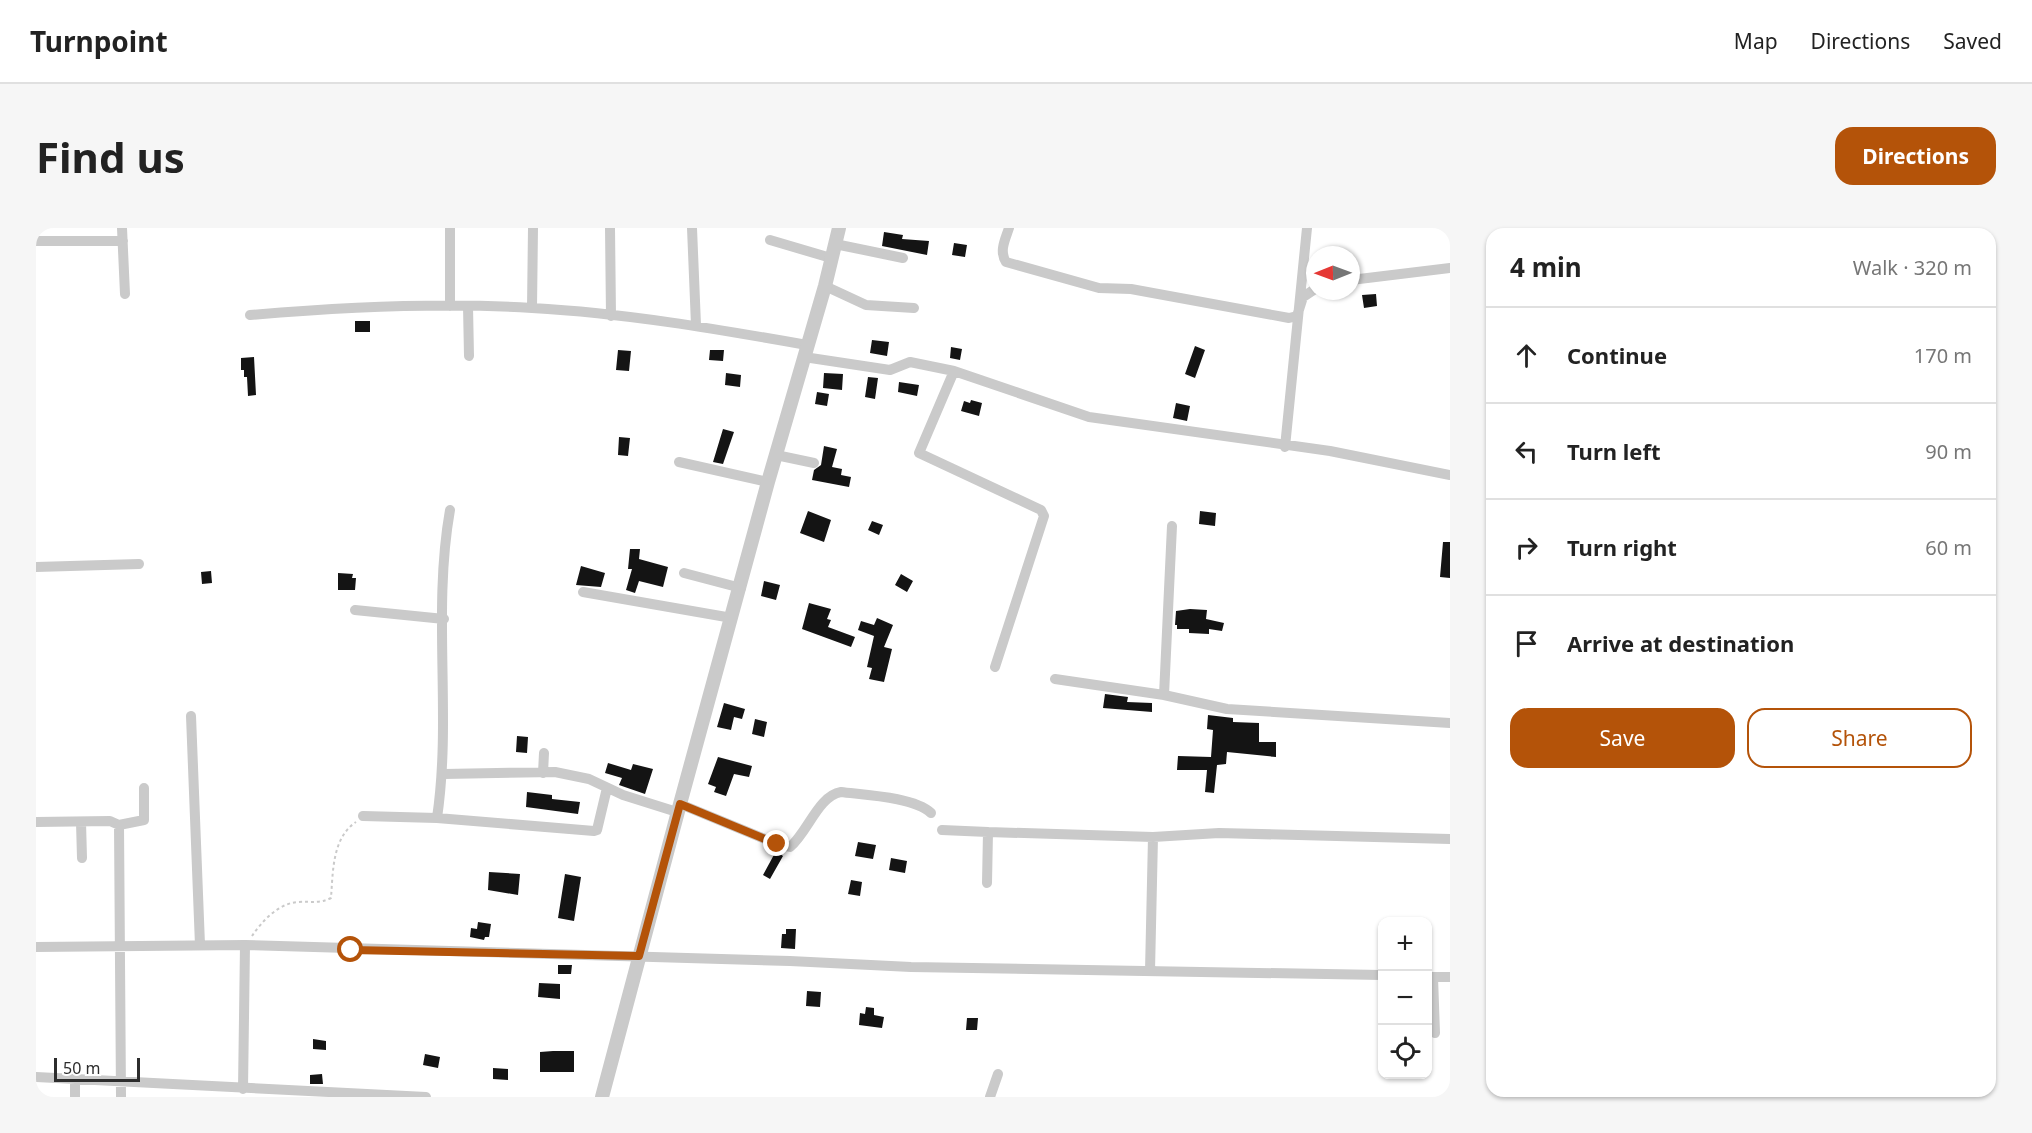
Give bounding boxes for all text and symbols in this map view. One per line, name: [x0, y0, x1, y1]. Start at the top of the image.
text: Turnpoint: [30, 22, 168, 60]
text: Map: [1734, 27, 1778, 55]
text: Directions: [1811, 27, 1910, 55]
text: Saved: [1943, 27, 2002, 55]
button: Directions: [1835, 127, 1996, 185]
text: Find us: [36, 128, 185, 185]
north arrow: [1306, 246, 1360, 300]
text: 4 min: [1510, 249, 1582, 285]
text: Walk · 320 m: [1853, 254, 1972, 281]
icon: ahead: [1510, 339, 1543, 372]
text: Continue: [1567, 340, 1667, 370]
text: 170 m: [1914, 342, 1972, 369]
icon: left: [1510, 435, 1543, 468]
text: Turn left: [1567, 436, 1661, 466]
text: 90 m: [1925, 438, 1972, 465]
icon: right: [1510, 531, 1543, 564]
text: Turn right: [1567, 532, 1677, 562]
text: 60 m: [1925, 534, 1972, 561]
icon: arrive: [1510, 627, 1543, 660]
text: Arrive at destination: [1567, 628, 1794, 658]
button: Save: [1510, 708, 1735, 768]
button: Share: [1747, 708, 1972, 768]
route end: [763, 830, 789, 856]
map controls: [1378, 917, 1432, 1079]
button: +: [1378, 917, 1432, 971]
route start: [337, 936, 363, 962]
button: −: [1378, 971, 1432, 1025]
button: locate: [1378, 1025, 1432, 1079]
scale bar: [54, 1055, 140, 1082]
text: 50 m: [63, 1057, 100, 1079]

